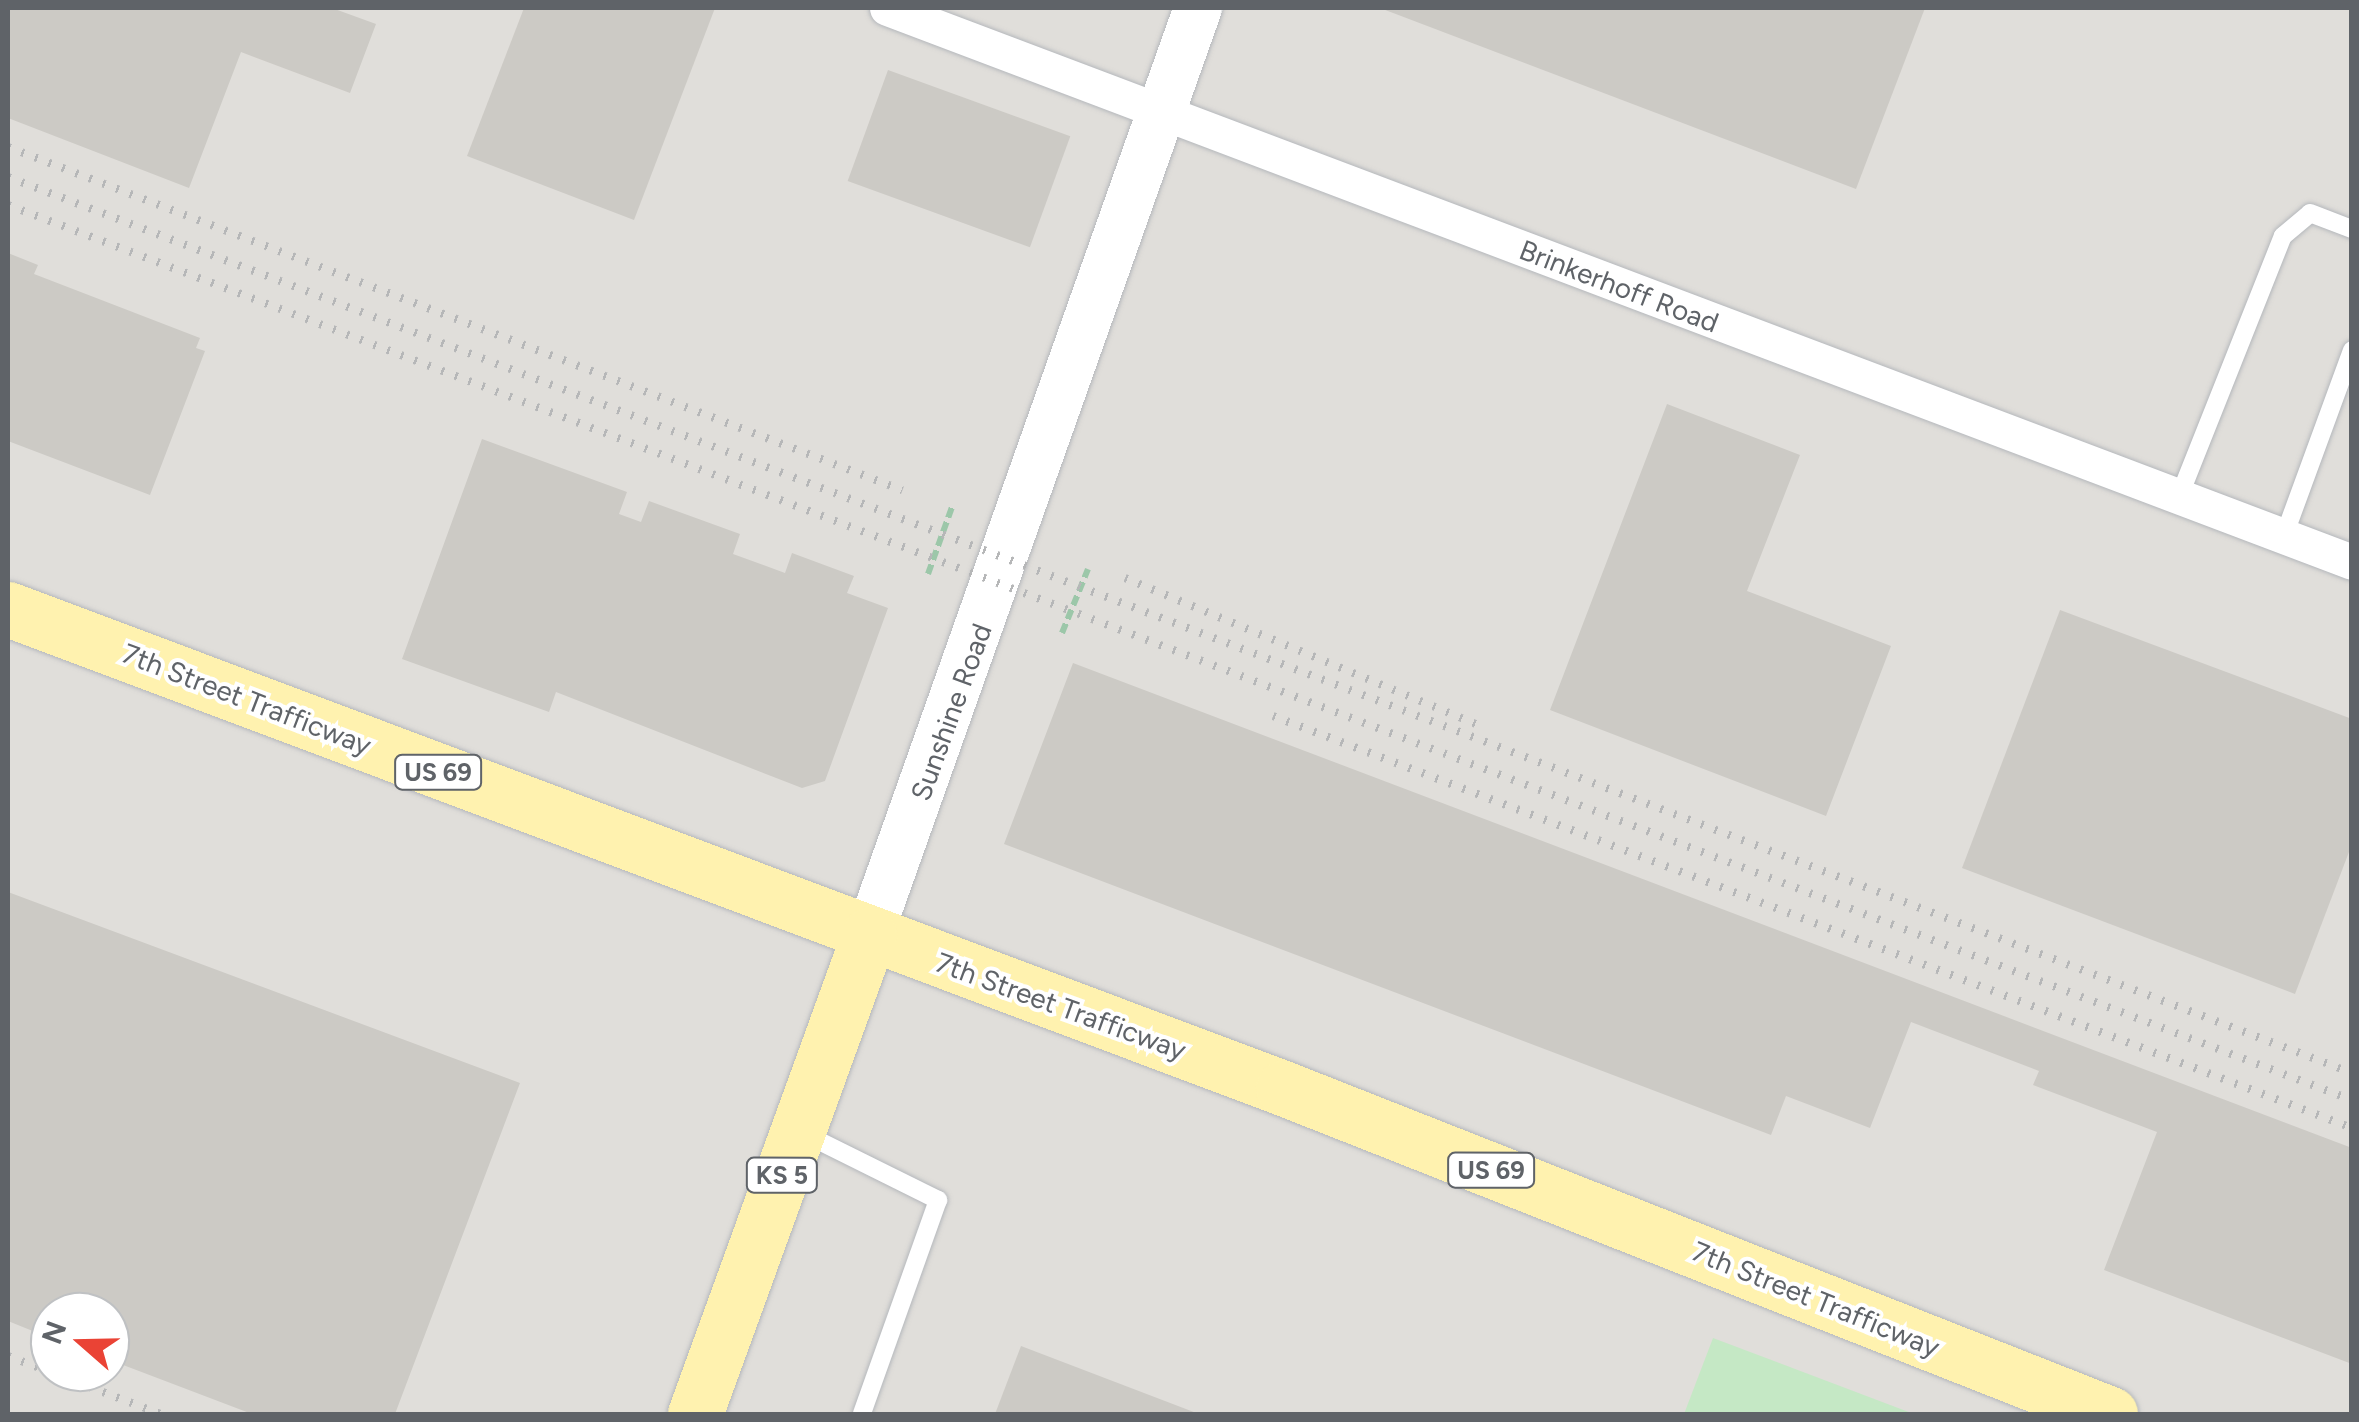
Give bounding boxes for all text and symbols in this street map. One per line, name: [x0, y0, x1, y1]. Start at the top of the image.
street label: Brinkerhoff Road: [1515, 233, 1723, 339]
street label: Sunshine Road: [903, 619, 999, 805]
street label: 7th Street Trafficway: [118, 636, 376, 762]
road number: US 69: [393, 752, 483, 792]
street label: 7th Street Trafficway: [931, 945, 1191, 1067]
road number: US 69: [1446, 1150, 1536, 1190]
road number: KS 5: [744, 1155, 820, 1195]
street label: 7th Street Trafficway: [1687, 1234, 1945, 1364]
north arrow: [30, 1292, 130, 1392]
text: N: [34, 1316, 73, 1348]

